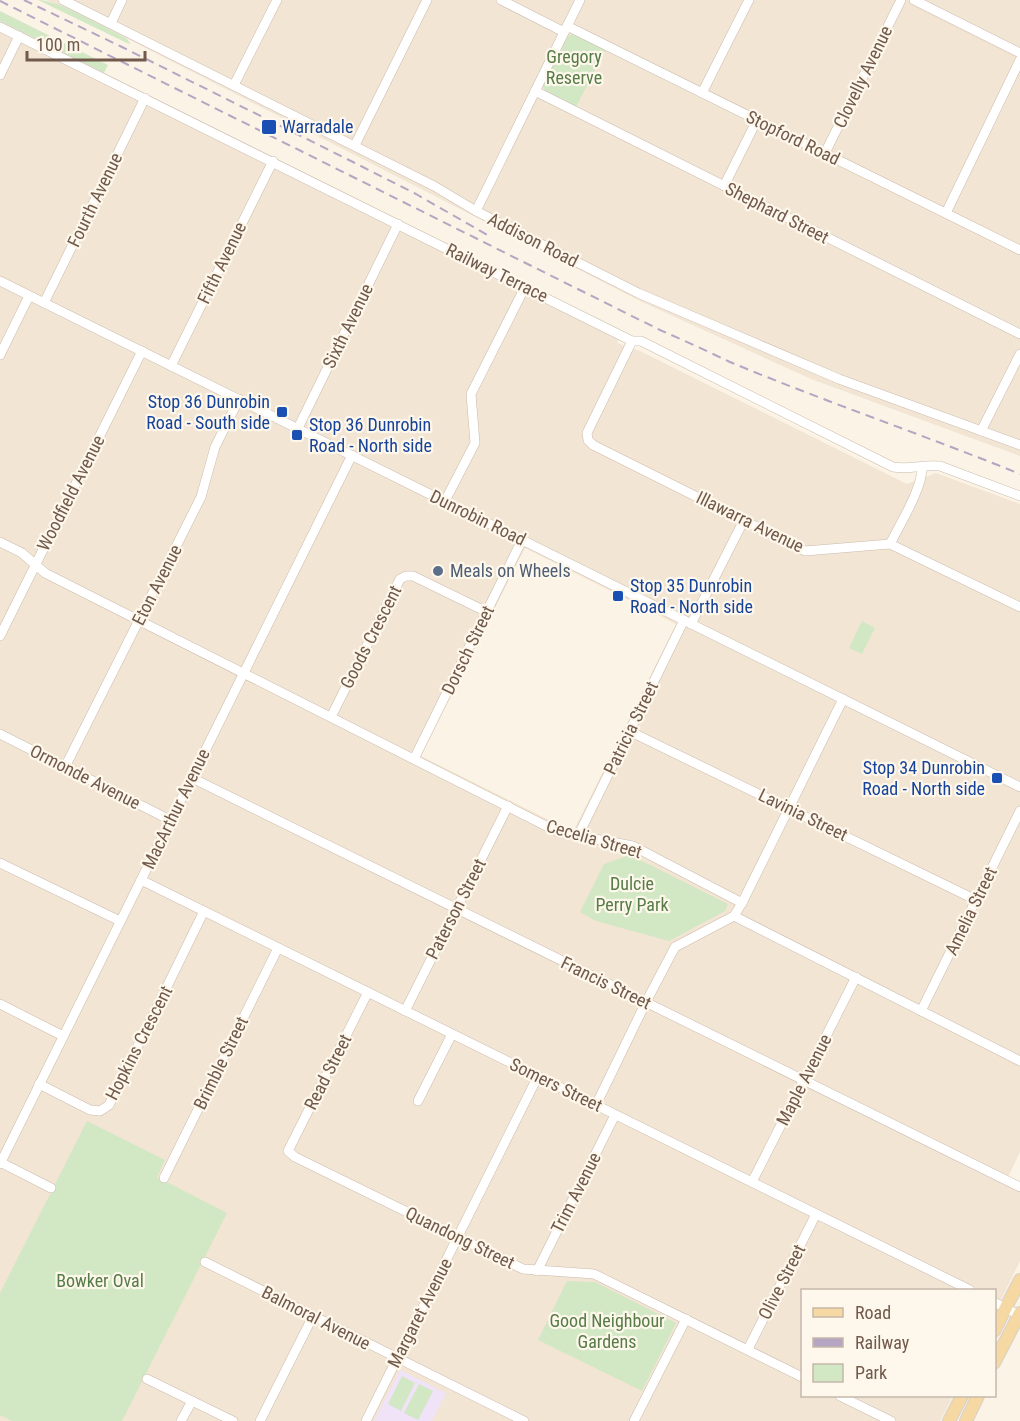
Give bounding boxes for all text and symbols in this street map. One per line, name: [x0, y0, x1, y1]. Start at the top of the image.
street label: Clovelly Avenue: [829, 22, 896, 131]
scale bar: [27, 24, 146, 62]
text: 100 m: [36, 34, 80, 55]
park label: Gregory Reserve: [546, 46, 602, 88]
street label: Stopford Road: [743, 106, 844, 169]
place label: Warradale: [282, 116, 353, 137]
marker: Warradale: [260, 118, 278, 136]
street label: Fourth Avenue: [63, 149, 126, 250]
street label: Shephard Street: [722, 177, 832, 248]
street label: Addison Road: [485, 208, 582, 271]
street label: Fifth Avenue: [193, 218, 250, 307]
street label: Railway Terrace: [443, 239, 552, 306]
street label: Sixth Avenue: [318, 280, 377, 371]
place label: Stop 36 Dunrobin Road - South side: [146, 391, 270, 433]
marker: Stop 36 Dunrobin Road - South side: [275, 405, 289, 419]
place label: Stop 36 Dunrobin Road - North side: [309, 414, 432, 456]
marker: Stop 36 Dunrobin Road - North side: [290, 428, 304, 442]
street label: Woodfield Avenue: [32, 432, 109, 554]
street label: Dunrobin Road: [427, 485, 530, 550]
street label: Illawarra Avenue: [693, 486, 807, 557]
street label: Eton Avenue: [127, 541, 186, 629]
place label: Meals on Wheels: [450, 560, 571, 581]
marker: Meals on Wheels: [431, 564, 445, 578]
place label: Stop 35 Dunrobin Road - North side: [630, 575, 753, 617]
street label: Goods Crescent: [336, 582, 406, 692]
marker: Stop 35 Dunrobin Road - North side: [611, 589, 625, 603]
street label: Dorsch Street: [437, 602, 498, 698]
street label: Patricia Street: [599, 678, 662, 778]
street label: Ormonde Avenue: [27, 740, 144, 813]
street label: MacArthur Avenue: [137, 745, 214, 872]
place label: Stop 34 Dunrobin Road - North side: [862, 757, 985, 799]
marker: Stop 34 Dunrobin Road - North side: [990, 771, 1004, 785]
street label: Lavinia Street: [755, 784, 851, 845]
street label: Cecelia Street: [544, 815, 644, 862]
street label: Paterson Street: [421, 855, 490, 963]
street label: Amelia Street: [940, 863, 1001, 958]
park label: Dulcie Perry Park: [595, 873, 669, 915]
street label: Francis Street: [558, 952, 655, 1013]
street label: Hopkins Crescent: [101, 982, 176, 1103]
street label: Brimble Street: [189, 1013, 252, 1113]
street label: Read Street: [300, 1031, 355, 1113]
street label: Maple Avenue: [772, 1031, 836, 1129]
street label: Somers Street: [507, 1053, 606, 1116]
street label: Trim Avenue: [546, 1149, 605, 1237]
street label: Quandong Street: [402, 1202, 518, 1273]
street label: Olive Street: [754, 1241, 809, 1323]
street label: Margaret Avenue: [383, 1255, 456, 1371]
park label: Bowker Oval: [56, 1270, 144, 1291]
street label: Balmoral Avenue: [258, 1281, 374, 1354]
legend: [801, 1289, 996, 1397]
text: Road: [855, 1302, 891, 1323]
park label: Good Neighbour Gardens: [549, 1310, 665, 1352]
text: Railway: [855, 1332, 910, 1353]
text: Park: [855, 1362, 887, 1383]

